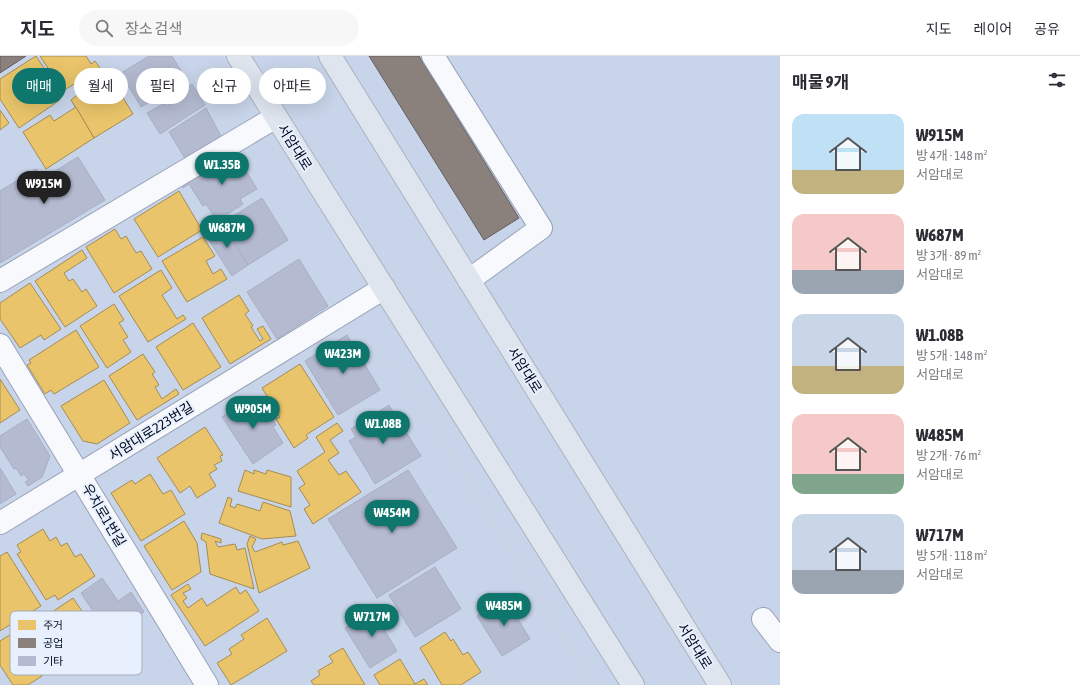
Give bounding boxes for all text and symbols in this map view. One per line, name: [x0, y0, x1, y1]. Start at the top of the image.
search box: [79, 10, 359, 46]
icon: search: [93, 17, 115, 39]
text: 지도: [20, 18, 55, 40]
text: 장소 검색: [125, 20, 182, 37]
text: 지도: [926, 21, 952, 37]
text: 레이어: [974, 21, 1012, 37]
text: 공유: [1034, 21, 1060, 37]
chip: 매매: [12, 68, 66, 104]
chip: 월세: [74, 68, 128, 104]
chip: 필터: [136, 68, 189, 104]
chip: 신규: [197, 68, 251, 104]
chip: 아파트: [259, 68, 326, 104]
icon: filters: [1046, 69, 1068, 91]
text: 매물 9개: [792, 72, 849, 92]
street label: 서암대로: [275, 121, 315, 173]
text: ₩915M: [916, 125, 964, 145]
icon: home: [824, 130, 872, 178]
text: 방 4개 · 148 m²: [916, 148, 987, 163]
pin: ₩1.35B: [189, 152, 255, 186]
text: ₩1.35B: [204, 157, 240, 172]
text: 서암대로: [916, 167, 964, 182]
pin: ₩915M: [16, 171, 72, 205]
text: ₩915M: [26, 176, 62, 191]
pin: ₩687M: [199, 215, 255, 249]
text: ₩687M: [209, 220, 245, 235]
text: ₩687M: [916, 225, 964, 245]
icon: home: [824, 230, 872, 278]
text: 방 3개 · 89 m²: [916, 248, 981, 263]
text: 서암대로: [916, 267, 964, 282]
text: ₩1.08B: [916, 325, 963, 345]
icon: home: [824, 330, 872, 378]
pin: ₩423M: [315, 341, 371, 375]
street label: 서암대로: [505, 344, 545, 396]
text: ₩423M: [325, 346, 361, 361]
text: 방 5개 · 148 m²: [916, 348, 987, 363]
text: 서암대로: [916, 367, 964, 382]
pin: ₩905M: [225, 396, 281, 430]
street label: 서암대로223번길: [106, 399, 196, 463]
text: ₩905M: [235, 401, 271, 416]
pin: ₩1.08B: [350, 411, 416, 445]
text: ₩1.08B: [365, 416, 401, 431]
text: ₩485M: [916, 425, 964, 445]
icon: home: [824, 430, 872, 478]
text: 방 2개 · 76 m²: [916, 448, 981, 463]
text: 서암대로: [916, 467, 964, 482]
street label: 우치로1번길: [79, 480, 129, 550]
pin: ₩454M: [364, 500, 420, 534]
text: ₩454M: [374, 505, 410, 520]
text: ₩717M: [916, 525, 964, 545]
icon: home: [824, 530, 872, 578]
text: 방 5개 · 118 m²: [916, 548, 987, 563]
text: 서암대로: [916, 567, 964, 582]
pin: ₩485M: [476, 593, 532, 627]
text: ₩485M: [486, 598, 522, 613]
pin: ₩717M: [344, 604, 400, 638]
text: ₩717M: [354, 609, 390, 624]
legend: [10, 611, 142, 675]
text: 주거: [43, 619, 63, 631]
street label: 서암대로: [675, 620, 715, 672]
text: 공업: [43, 637, 63, 649]
text: 기타: [43, 655, 63, 667]

